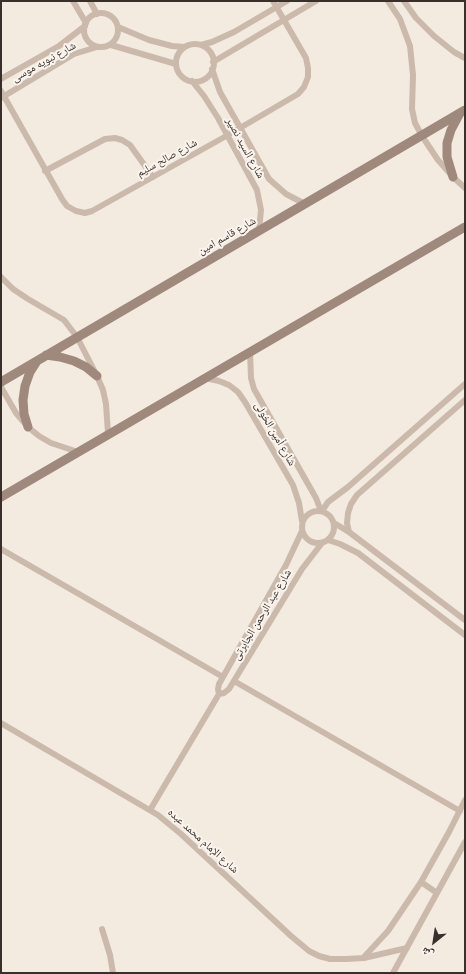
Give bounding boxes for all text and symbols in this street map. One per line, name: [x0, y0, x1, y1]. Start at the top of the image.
street label: شارع نبويه موسى: [10, 39, 78, 85]
street label: شارع السيد نصير: [223, 115, 267, 181]
street label: شارع صالح سليم: [135, 136, 199, 180]
street label: شارع قاسم امين: [196, 214, 258, 258]
street label: شارع أمين الخولى: [251, 400, 299, 468]
street label: شارع عبد الرحمن الجابرتى: [230, 567, 294, 663]
street label: شارع الإمام محمد عبده: [165, 806, 241, 876]
north arrow: [414, 922, 454, 962]
text: ش: [419, 944, 436, 961]

